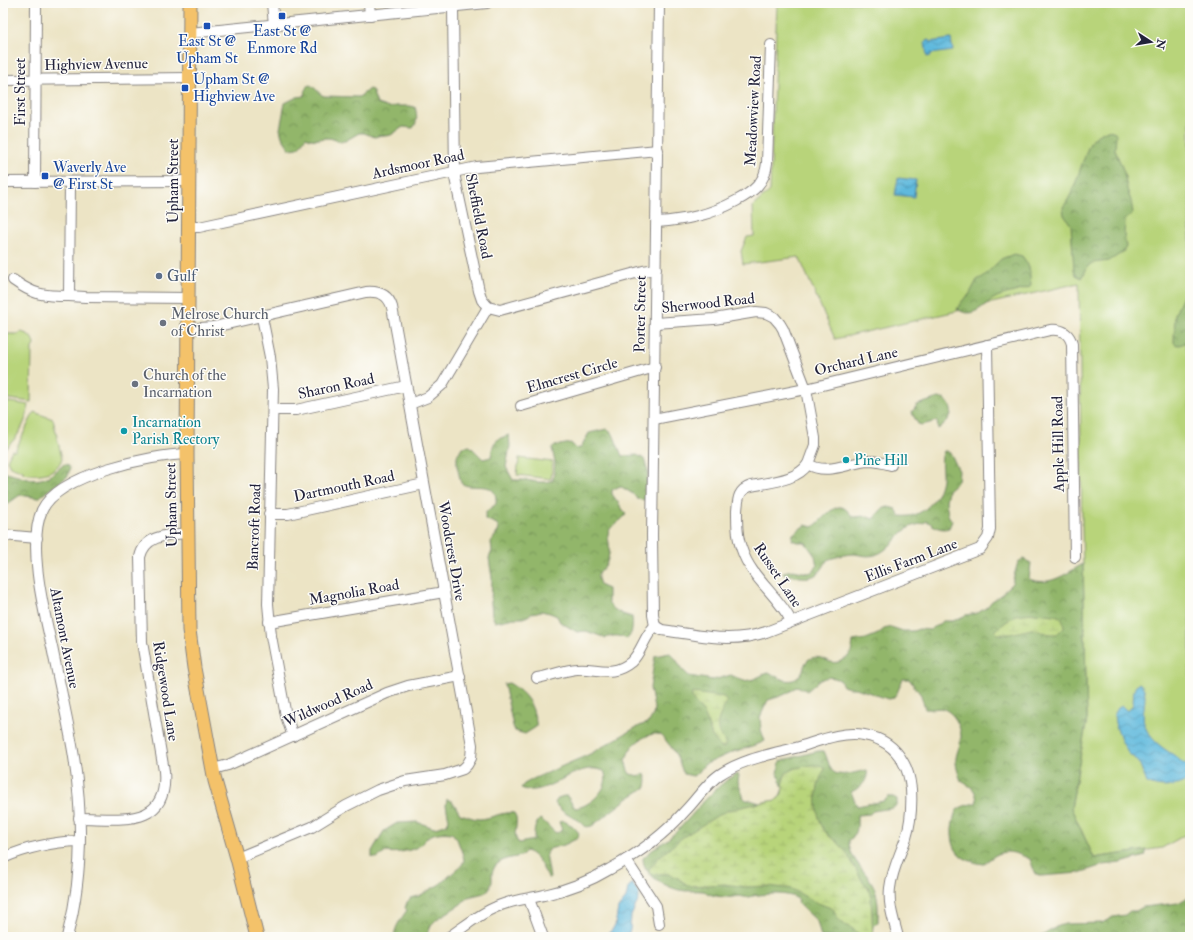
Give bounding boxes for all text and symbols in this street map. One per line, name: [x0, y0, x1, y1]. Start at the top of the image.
marker: East St @ Enmore Rd: [277, 11, 287, 21]
marker: East St @ Upham St: [202, 21, 212, 31]
place label: East St @ Enmore Rd: [247, 22, 318, 58]
north arrow: [1131, 22, 1171, 62]
place label: East St @ Upham St: [176, 32, 238, 69]
text: N: [1153, 37, 1168, 51]
street label: Highview Avenue: [44, 54, 148, 75]
street label: Meadowview Road: [741, 55, 766, 167]
street label: First Street: [11, 58, 30, 126]
place label: Upham St @ Highview Ave: [193, 70, 275, 106]
marker: Upham St @ Highview Ave: [180, 83, 190, 93]
street label: Upham Street: [164, 139, 184, 223]
street label: Ardsmoor Road: [369, 145, 466, 184]
place label: Waverly Ave @ First St: [52, 158, 126, 194]
marker: Waverly Ave @ First St: [40, 171, 50, 181]
street label: Sheffield Road: [461, 172, 496, 261]
place label: Gulf: [167, 267, 198, 286]
marker: Gulf: [154, 271, 164, 281]
street label: Porter Street: [630, 275, 651, 353]
street label: Sherwood Road: [661, 289, 756, 318]
place label: Melrose Church of Christ: [171, 305, 269, 341]
marker: Melrose Church of Christ: [158, 318, 168, 328]
street label: Orchard Lane: [813, 343, 900, 380]
street label: Elmcrest Circle: [524, 353, 620, 398]
place label: Church of the Incarnation: [143, 366, 226, 402]
street label: Sharon Road: [296, 369, 377, 404]
marker: Church of the Incarnation: [130, 379, 140, 389]
street label: Apple Hill Road: [1048, 395, 1070, 493]
place label: Incarnation Parish Rectory: [132, 413, 220, 449]
marker: Incarnation Parish Rectory: [119, 426, 129, 436]
place label: Pine Hill: [854, 451, 908, 470]
marker: Pine Hill: [841, 455, 851, 465]
street label: Upham Street: [161, 462, 183, 548]
street label: Dartmouth Road: [292, 466, 397, 506]
street label: Bancroft Road: [243, 483, 266, 571]
street label: Woodcrest Drive: [433, 499, 470, 603]
street label: Ellis Farm Lane: [862, 534, 960, 587]
street label: Russet Lane: [749, 539, 806, 611]
street label: Magnolia Road: [307, 575, 401, 610]
street label: Altamont Avenue: [45, 585, 84, 690]
street label: Ridgewood Lane: [148, 640, 183, 742]
street label: Wildwood Road: [280, 675, 376, 732]

